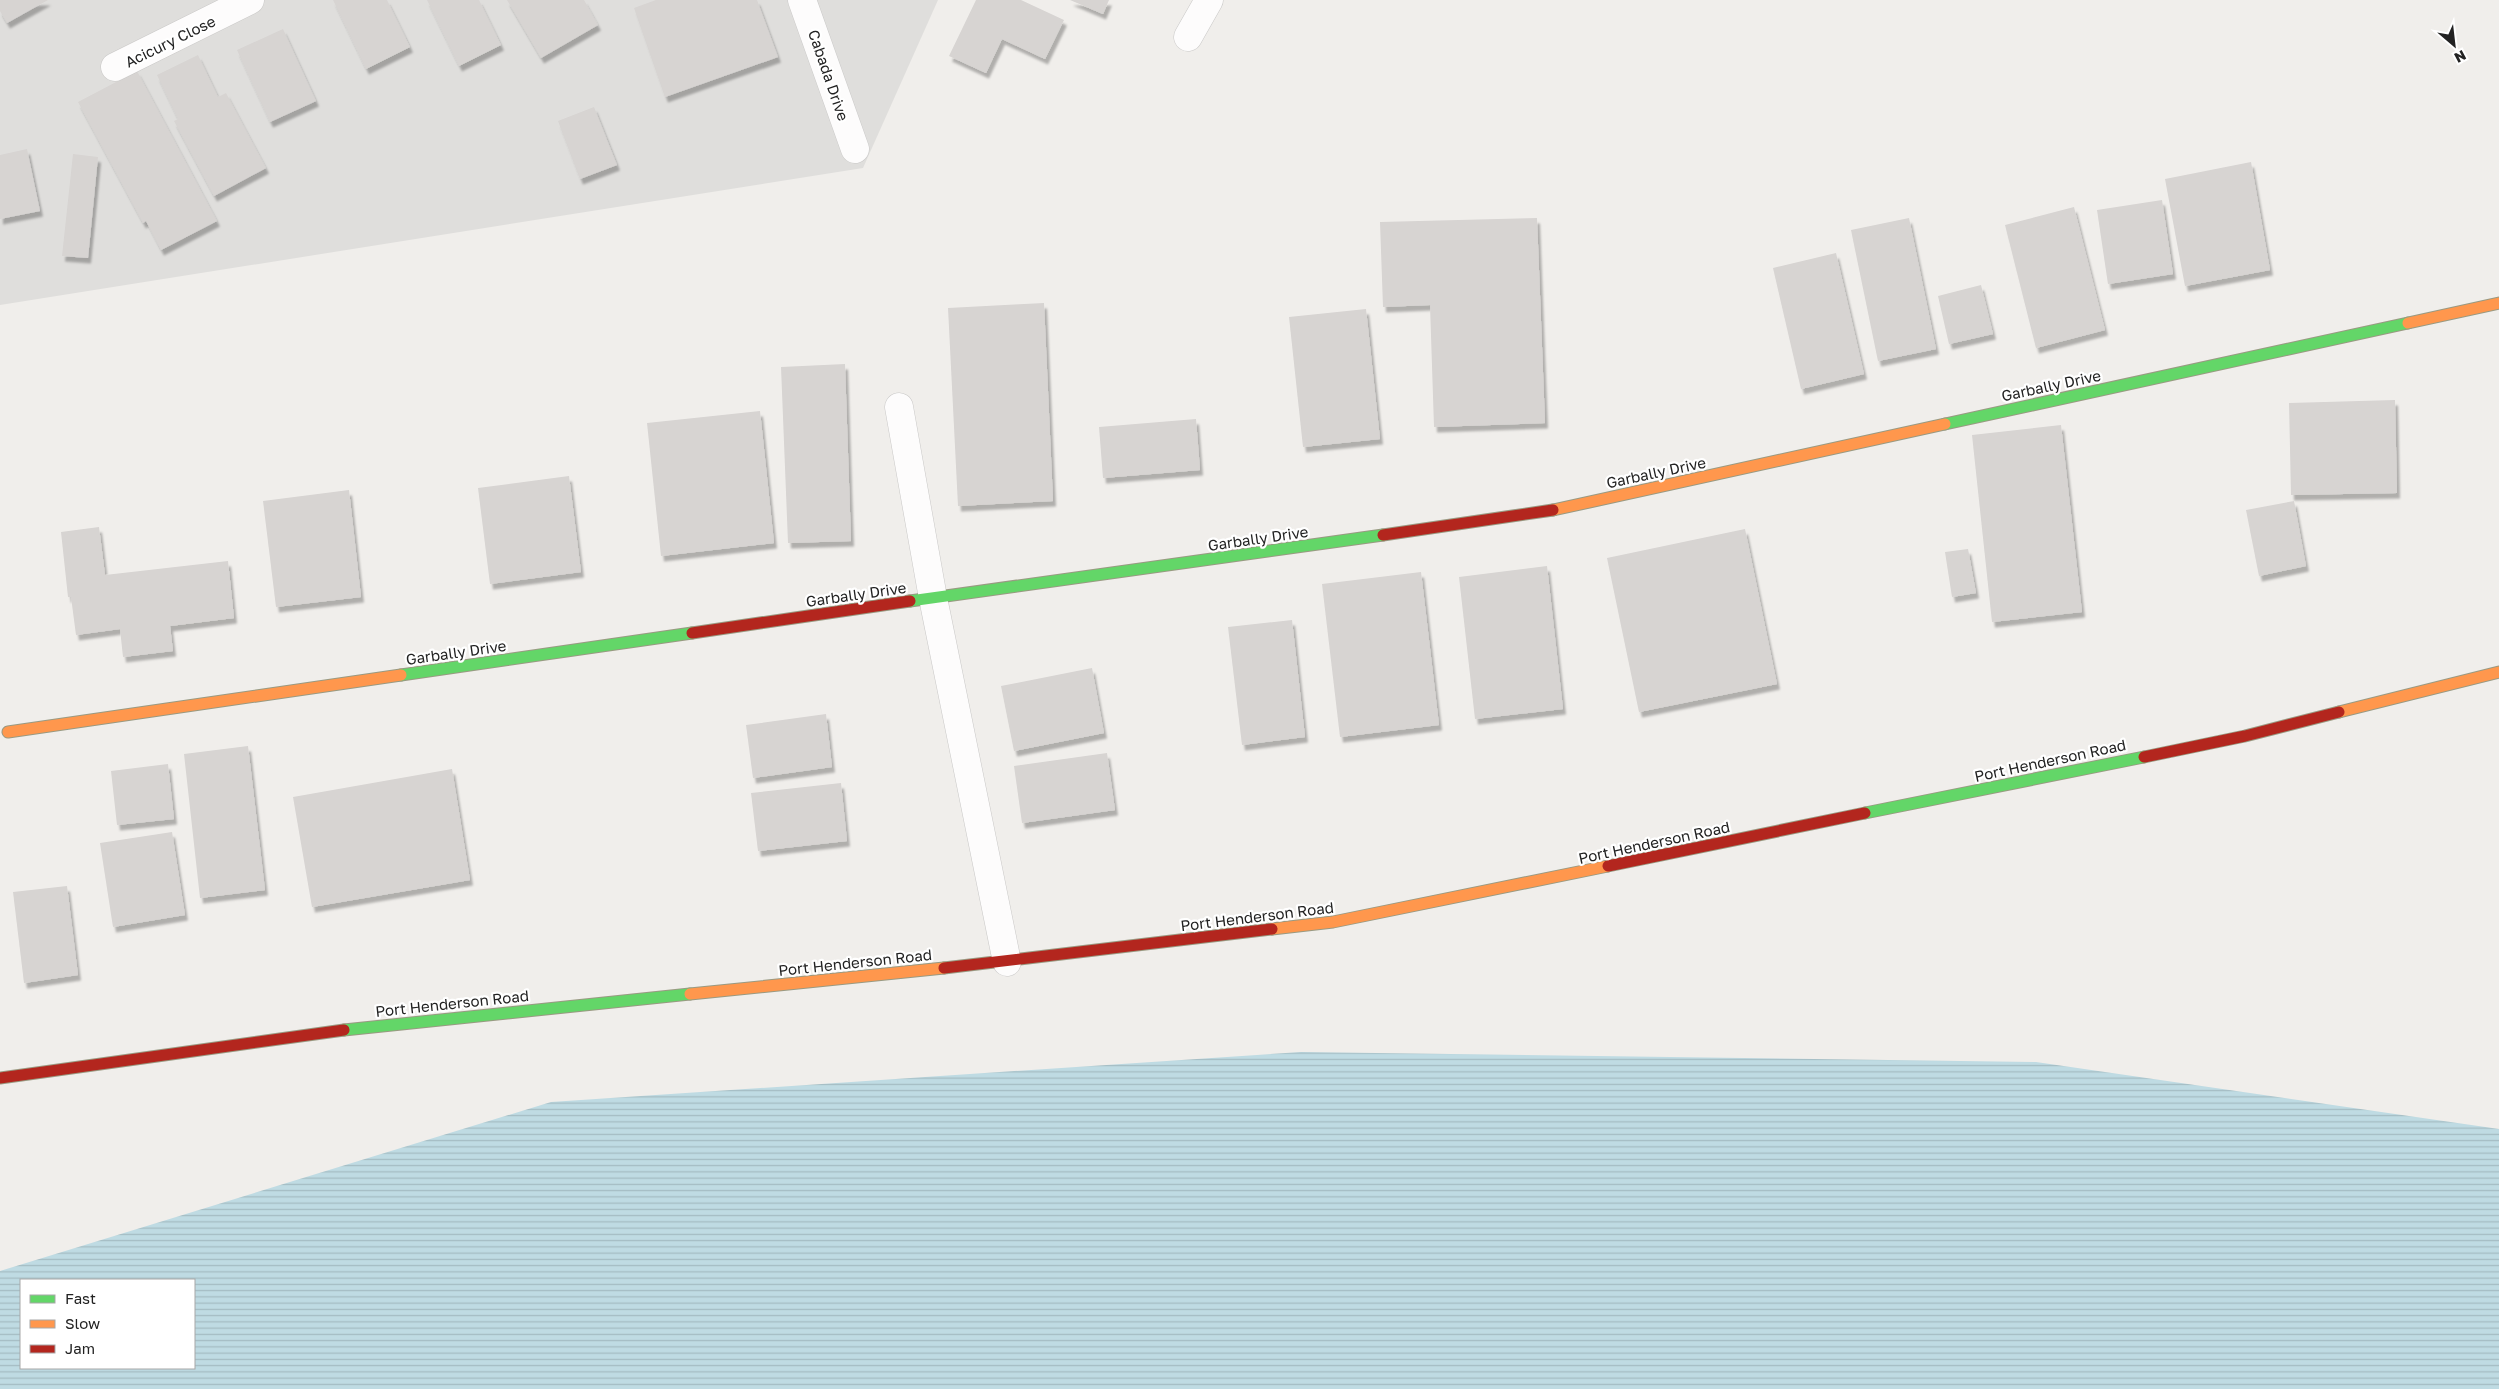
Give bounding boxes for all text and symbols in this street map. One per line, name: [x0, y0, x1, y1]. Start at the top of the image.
street label: Acicury Close: [122, 11, 218, 71]
north arrow: [2429, 20, 2479, 70]
street label: Cabada Drive: [805, 27, 853, 123]
text: N: [2452, 47, 2469, 67]
street label: Garbally Drive: [2000, 366, 2103, 404]
street label: Garbally Drive: [1605, 453, 1708, 491]
street label: Garbally Drive: [1207, 522, 1310, 554]
street label: Garbally Drive: [805, 578, 908, 610]
street label: Garbally Drive: [405, 636, 508, 668]
street label: Port Henderson Road: [1973, 735, 2127, 785]
street label: Port Henderson Road: [1577, 817, 1731, 867]
street label: Port Henderson Road: [1179, 898, 1335, 934]
street label: Port Henderson Road: [777, 945, 933, 979]
street label: Port Henderson Road: [374, 986, 530, 1020]
legend: [20, 1279, 195, 1369]
text: Fast: [65, 1289, 96, 1307]
text: Slow: [65, 1314, 100, 1332]
text: Jam: [65, 1339, 95, 1357]

